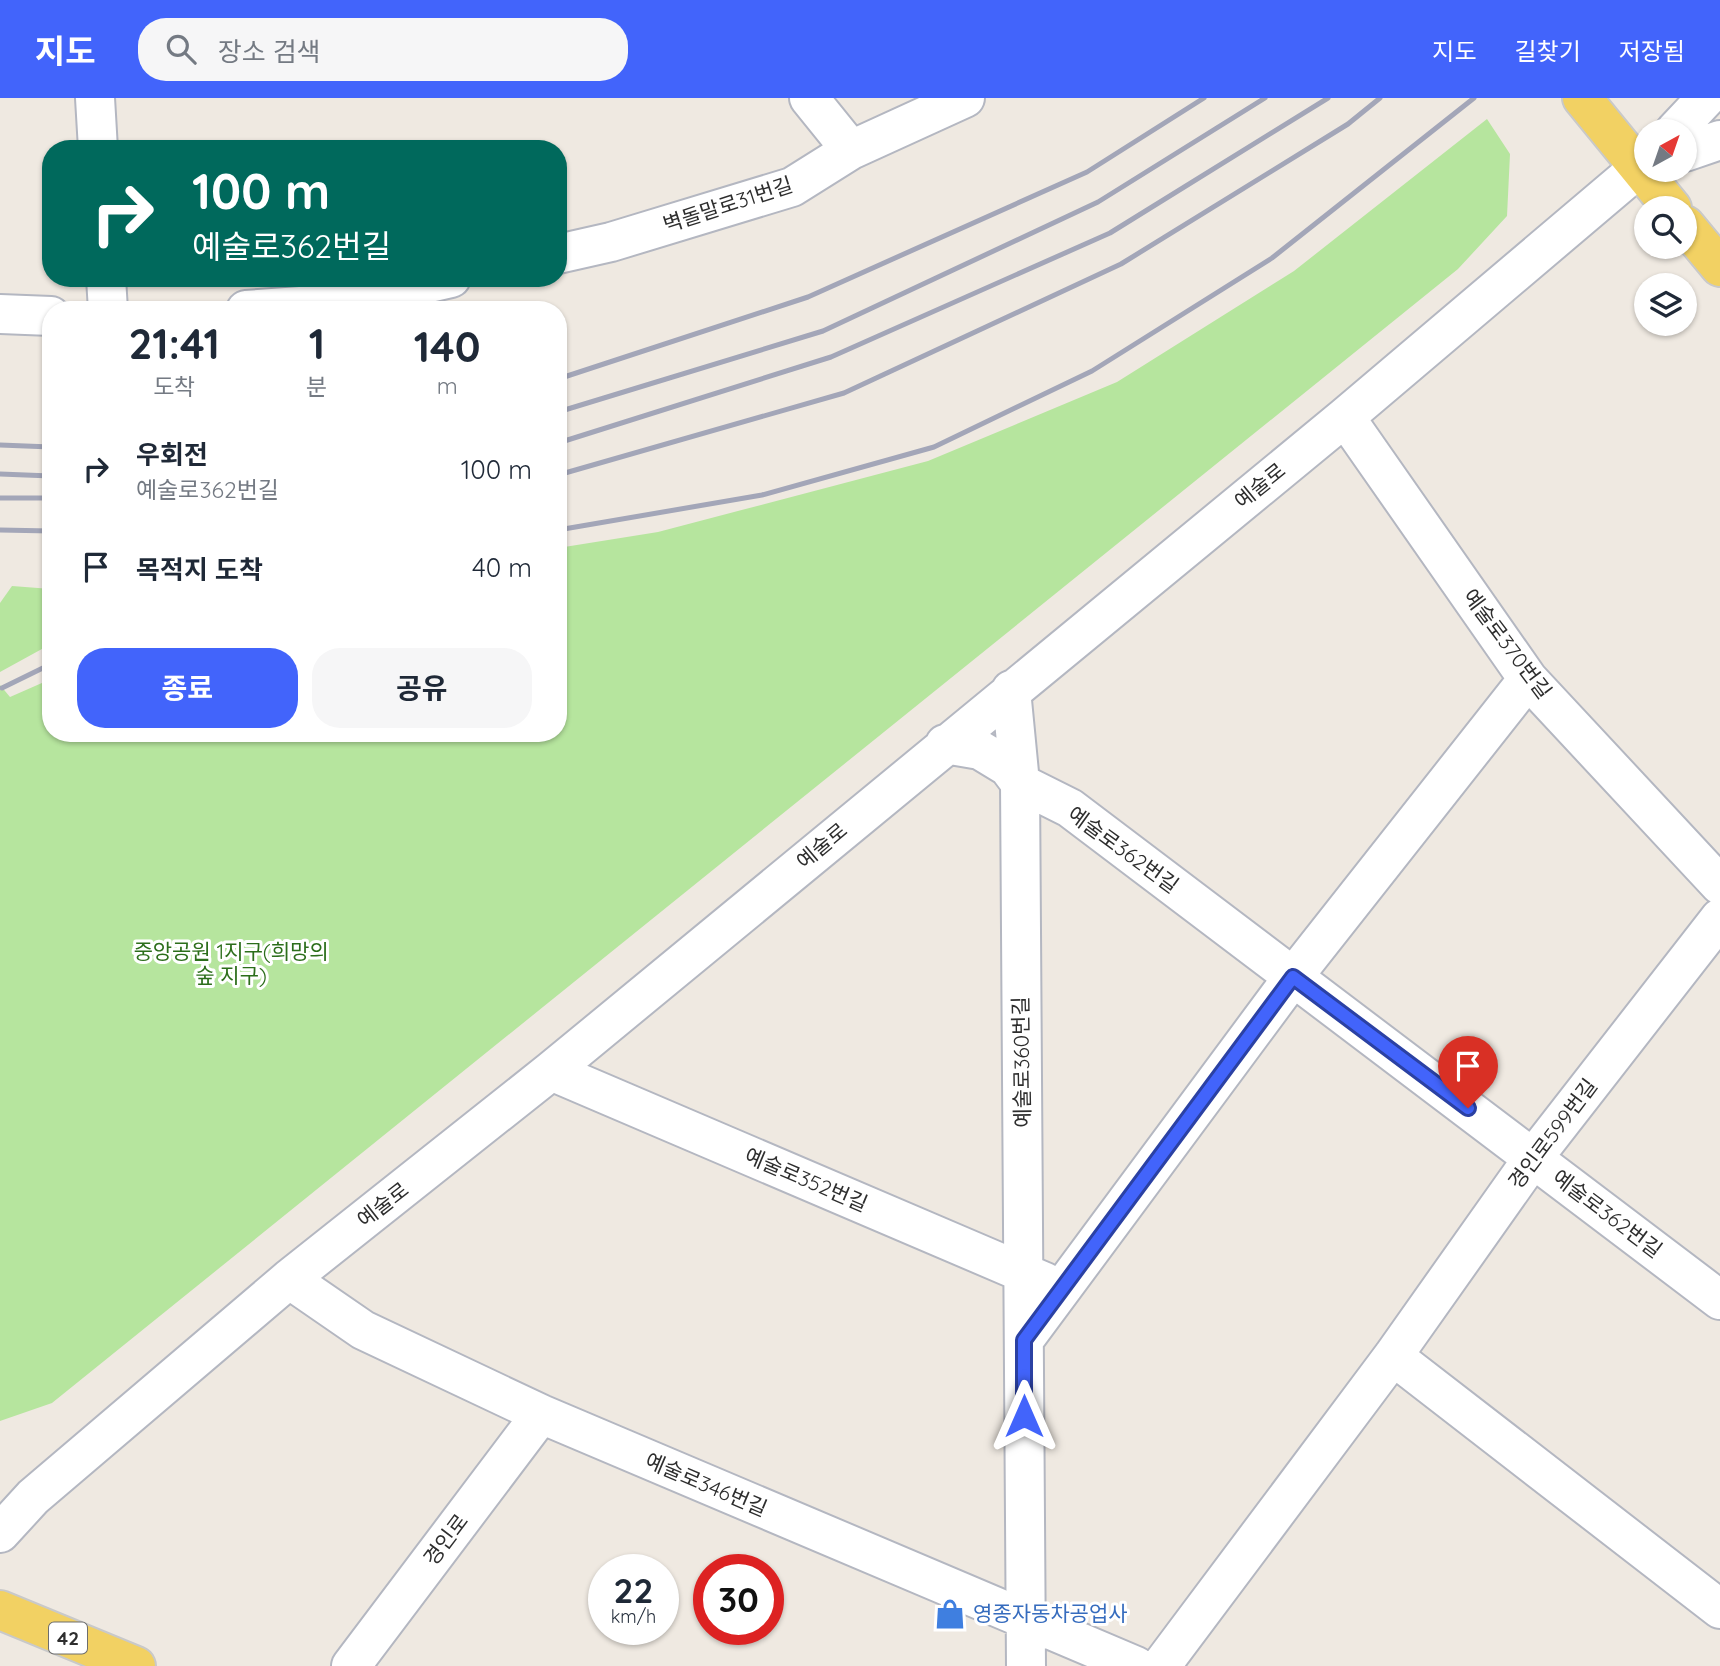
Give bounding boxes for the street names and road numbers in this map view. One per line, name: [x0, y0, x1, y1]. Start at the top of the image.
street label: 벽돌말로31번길: [660, 171, 796, 237]
street label: 예술로: [1229, 457, 1290, 514]
street label: 예술로370번길: [1458, 583, 1558, 703]
street label: 예술로362번길: [1063, 800, 1184, 898]
street label: 예술로: [791, 817, 852, 874]
street label: 예술로360번길: [1007, 996, 1035, 1128]
street label: 경인로599번길: [1502, 1073, 1602, 1194]
street label: 예술로352번길: [741, 1142, 872, 1217]
street label: 예술로362번길: [1548, 1164, 1668, 1263]
street label: 예술로: [352, 1176, 413, 1232]
street label: 예술로346번길: [641, 1447, 771, 1521]
street label: 경인로: [417, 1508, 473, 1570]
road number: 42: [49, 1622, 87, 1654]

